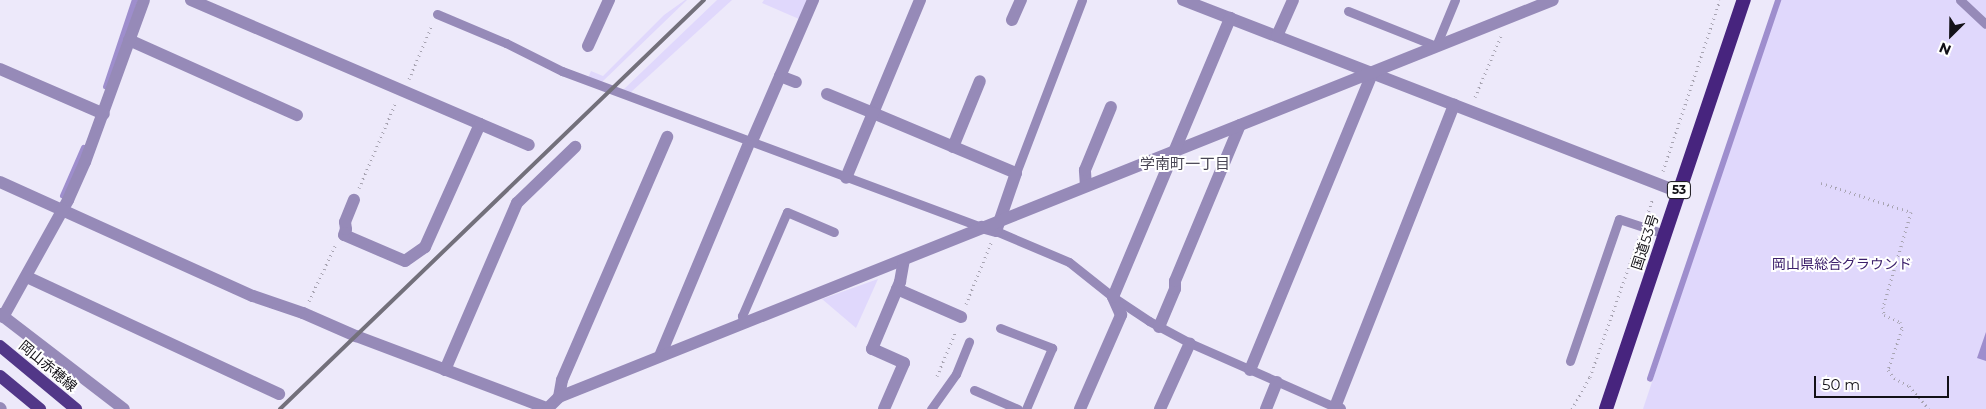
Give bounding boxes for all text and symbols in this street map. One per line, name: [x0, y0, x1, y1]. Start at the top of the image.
north arrow: [1926, 10, 1976, 60]
text: N: [1936, 38, 1954, 59]
district label: 学南町一丁目: [1140, 155, 1230, 173]
road number: 53: [1666, 180, 1692, 200]
street label: 国道53号: [1628, 212, 1662, 272]
park label: 岡山県総合グラウンド: [1772, 256, 1912, 272]
street label: 岡山赤穂線: [16, 337, 80, 395]
scale bar: [1816, 366, 1951, 398]
text: 50 m: [1822, 375, 1860, 394]

